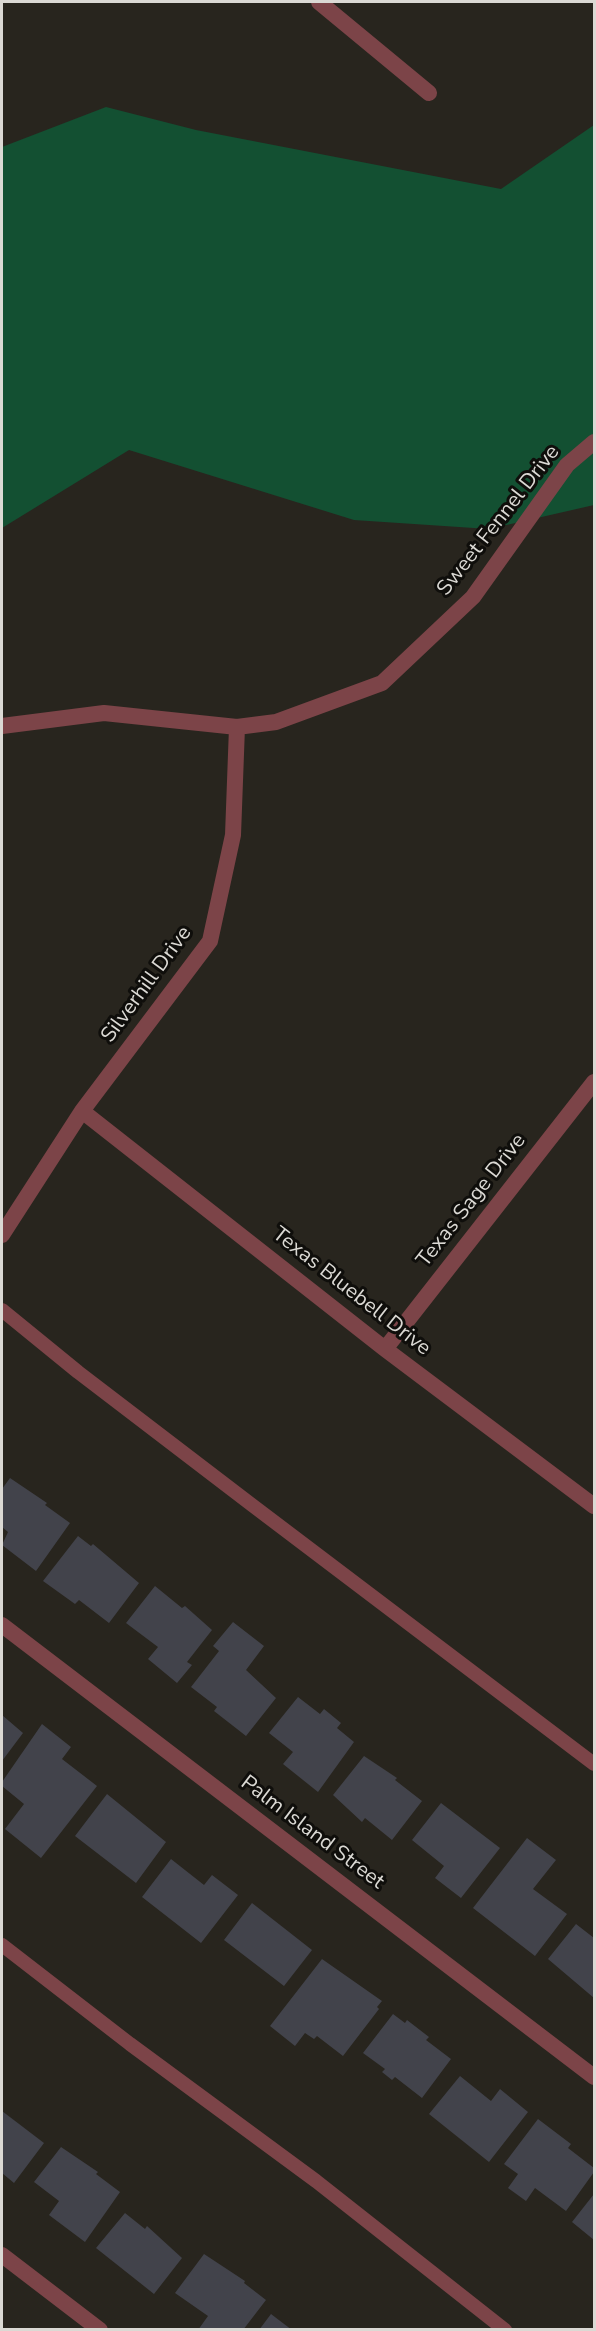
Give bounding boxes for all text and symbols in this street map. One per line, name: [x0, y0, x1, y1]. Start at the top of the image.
street label: Sweet Fennel Drive: [432, 441, 566, 601]
street label: Silverhill Drive: [96, 922, 198, 1048]
street label: Texas Sage Drive: [412, 1129, 532, 1273]
street label: Texas Bluebell Drive: [267, 1222, 435, 1362]
street label: Palm Island Street: [235, 1771, 389, 1895]

